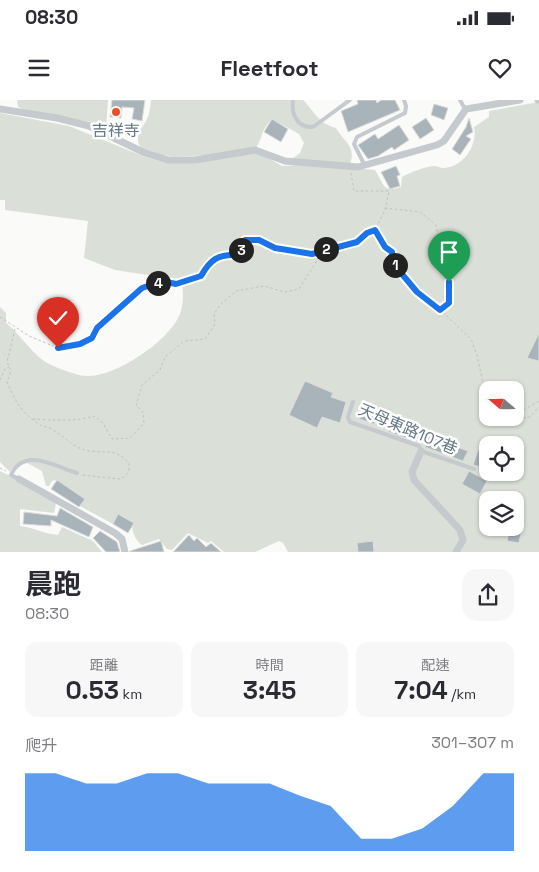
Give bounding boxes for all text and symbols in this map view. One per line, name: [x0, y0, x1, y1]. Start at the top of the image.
text: 08:30: [25, 5, 78, 30]
icon: menu: [25, 54, 53, 82]
text: Fleetfoot: [221, 54, 319, 82]
icon: heart: [486, 54, 514, 82]
marker: 吉祥寺: [110, 106, 122, 118]
place label: 吉祥寺: [92, 120, 140, 141]
pin: [428, 231, 470, 282]
pin: 2: [314, 236, 338, 262]
pin: 3: [228, 238, 254, 262]
icon: arrive: [435, 238, 463, 266]
text: 2: [322, 240, 331, 258]
text: 3: [237, 241, 246, 259]
pin: 1: [382, 252, 408, 278]
text: 1: [392, 256, 399, 274]
pin: 4: [146, 270, 170, 296]
text: 4: [154, 274, 163, 292]
pin: [37, 297, 79, 348]
icon: check: [44, 304, 72, 332]
north arrow: [479, 381, 524, 426]
map controls: [479, 381, 524, 536]
street label: 天母東路107巷: [355, 399, 461, 459]
button: locate: [479, 436, 524, 481]
button: layers: [479, 491, 524, 536]
text: 晨跑: [25, 566, 81, 602]
button: share: [462, 569, 514, 621]
text: 08:30: [25, 603, 69, 624]
text: 距離: [90, 656, 118, 674]
text: 時間: [255, 656, 283, 674]
text: 配速: [421, 656, 449, 674]
text: 0.53: [65, 674, 119, 706]
text: 3:45: [243, 674, 296, 706]
text: 7:04: [394, 674, 448, 706]
text: km: [119, 685, 142, 703]
text: /km: [448, 685, 476, 703]
text: 301–307 m: [431, 732, 514, 753]
text: 爬升: [25, 735, 57, 756]

